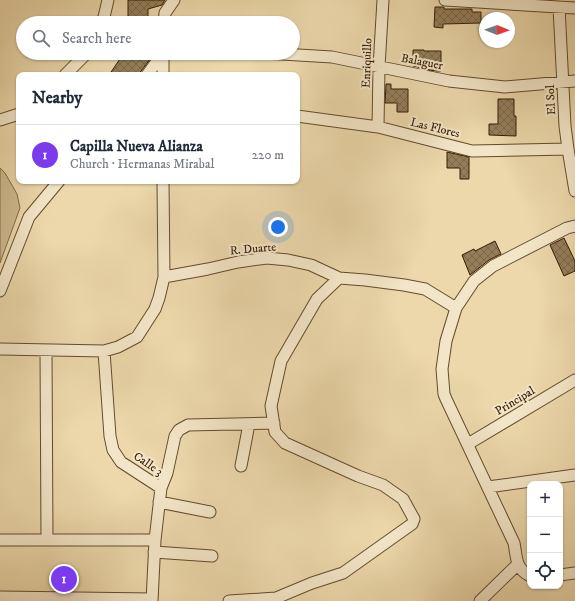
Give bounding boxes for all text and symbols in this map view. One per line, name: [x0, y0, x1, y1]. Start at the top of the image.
north arrow: [479, 12, 515, 48]
search box: [16, 16, 300, 60]
icon: search: [30, 27, 52, 49]
text: Search here: [62, 29, 131, 48]
street label: Enriquillo: [359, 38, 375, 88]
street label: Balaguer: [400, 51, 445, 74]
street label: El Sol: [543, 84, 559, 116]
text: Nearby: [32, 87, 82, 109]
street label: Las Flores: [409, 115, 461, 141]
text: Capilla Nueva Alianza: [70, 137, 203, 156]
text: 1: [43, 147, 47, 163]
text: 220 m: [252, 147, 284, 163]
text: Church · Hermanas Mirabal: [70, 156, 214, 172]
your location: [268, 217, 288, 237]
street label: R. Duarte: [229, 239, 277, 258]
street label: Principal: [492, 383, 538, 419]
street label: Calle 3: [130, 449, 166, 479]
map controls: [527, 481, 563, 589]
button: +: [527, 481, 563, 517]
button: −: [527, 517, 563, 553]
button: locate: [527, 553, 563, 589]
pin: 1: [51, 564, 77, 594]

